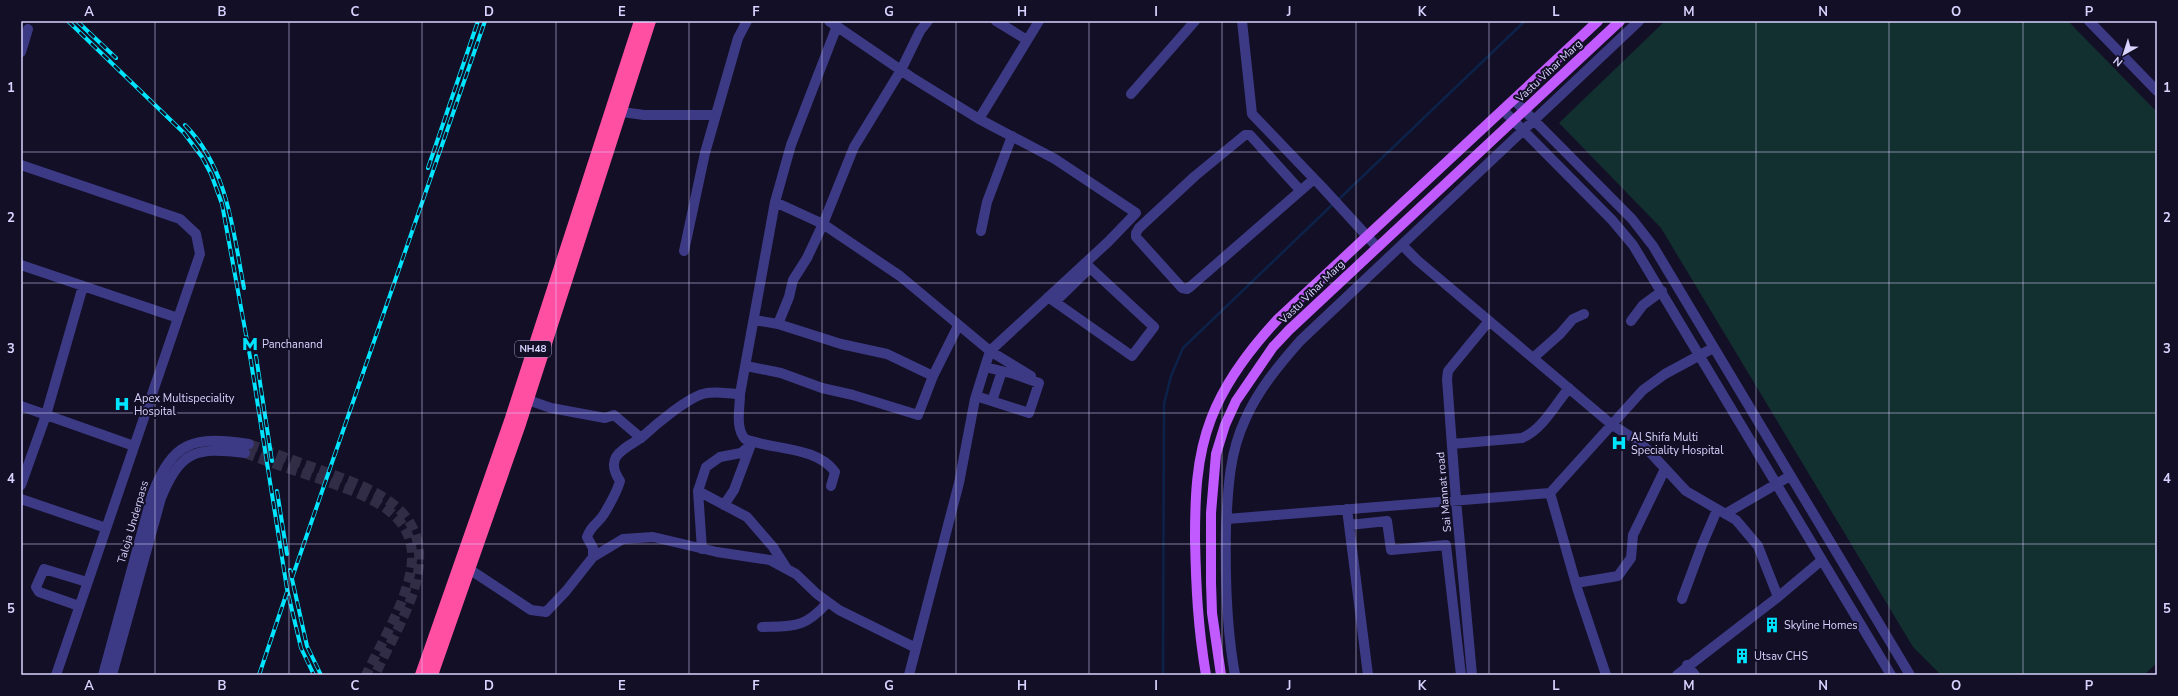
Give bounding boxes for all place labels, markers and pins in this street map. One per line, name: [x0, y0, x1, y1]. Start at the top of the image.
metro station icon: Panchanand: [241, 335, 259, 353]
place label: Panchanand: [262, 337, 323, 352]
place label: Apex Multispeciality Hospital: [134, 391, 235, 419]
hospital icon: Apex Multispeciality Hospital: [113, 395, 131, 413]
place label: Al Shifa Multi Speciality Hospital: [1631, 430, 1724, 458]
hospital icon: Al Shifa Multi Speciality Hospital: [1610, 434, 1628, 452]
building icon: Skyline Homes: [1763, 616, 1781, 634]
place label: Skyline Homes: [1784, 618, 1858, 633]
building icon: Utsav CHS: [1733, 647, 1751, 665]
place label: Utsav CHS: [1754, 649, 1808, 664]

